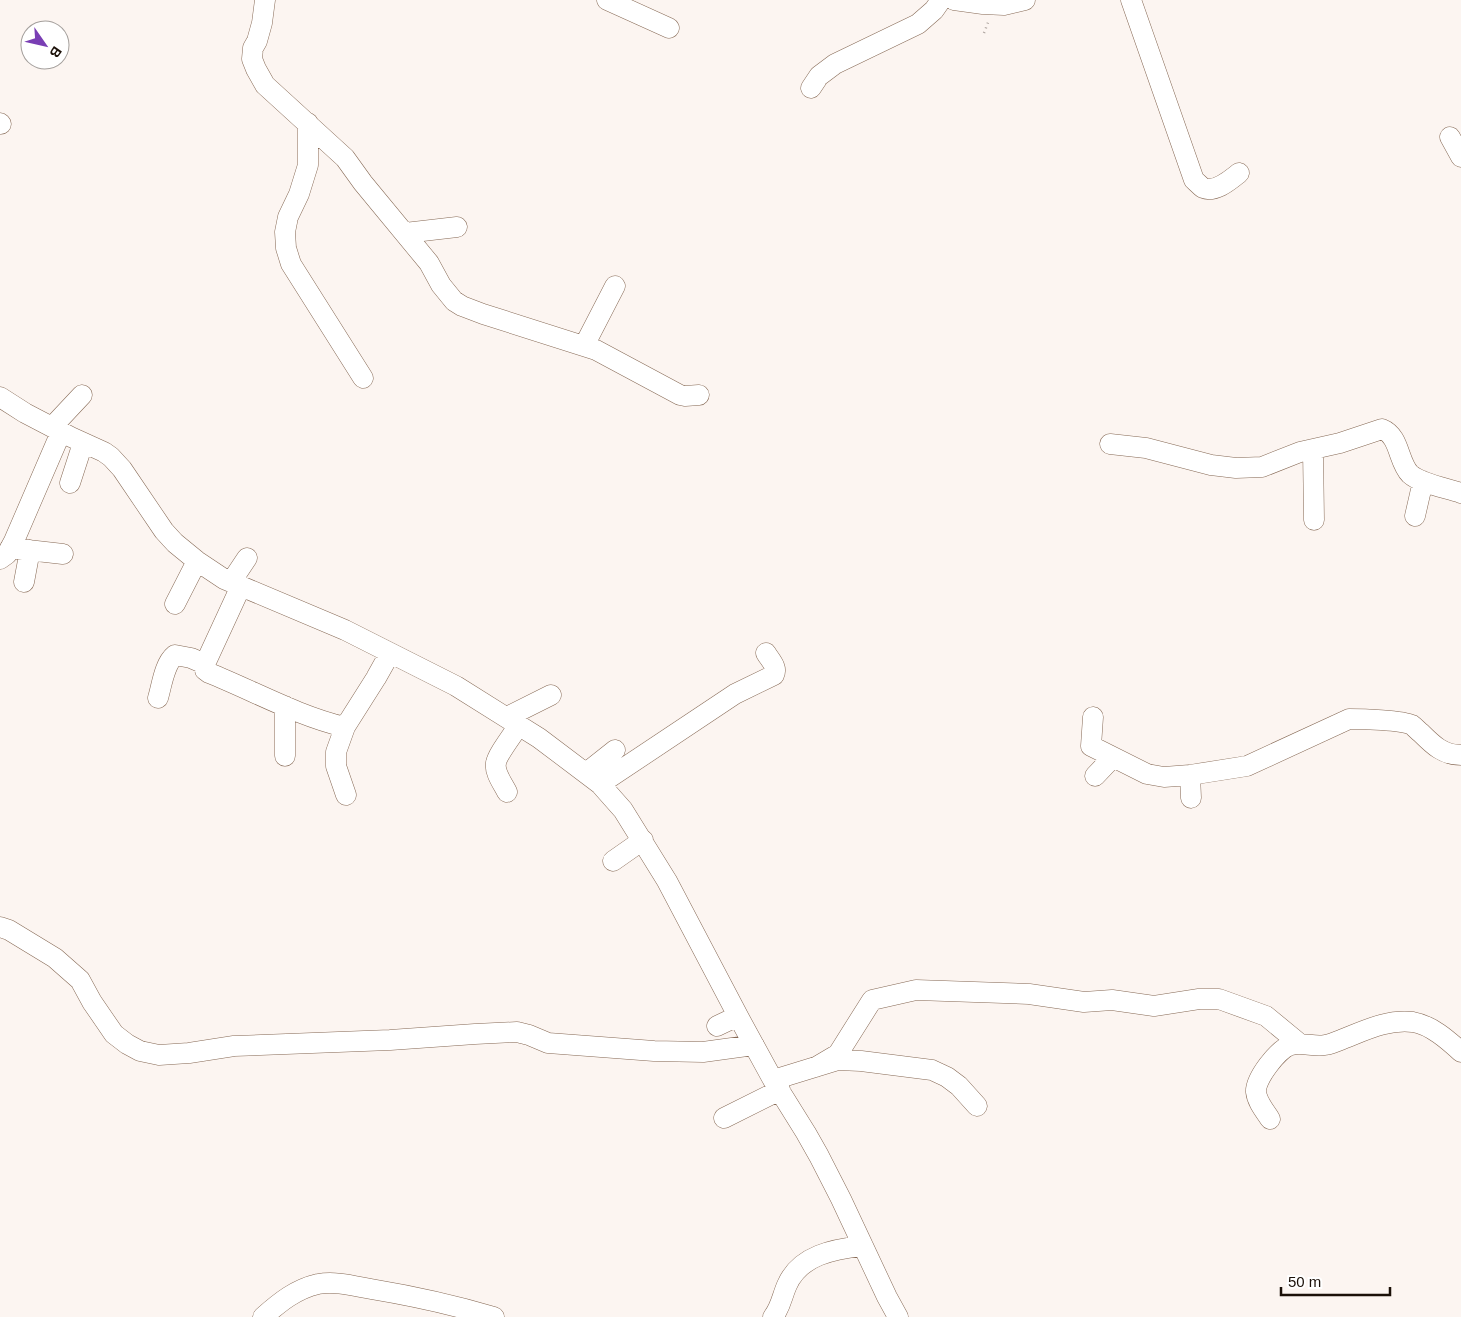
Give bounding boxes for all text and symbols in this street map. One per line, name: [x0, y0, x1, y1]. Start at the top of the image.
north arrow: [20, 20, 70, 70]
text: B: [46, 44, 65, 61]
scale bar: [1281, 1264, 1390, 1296]
text: 50 m: [1288, 1273, 1321, 1290]

